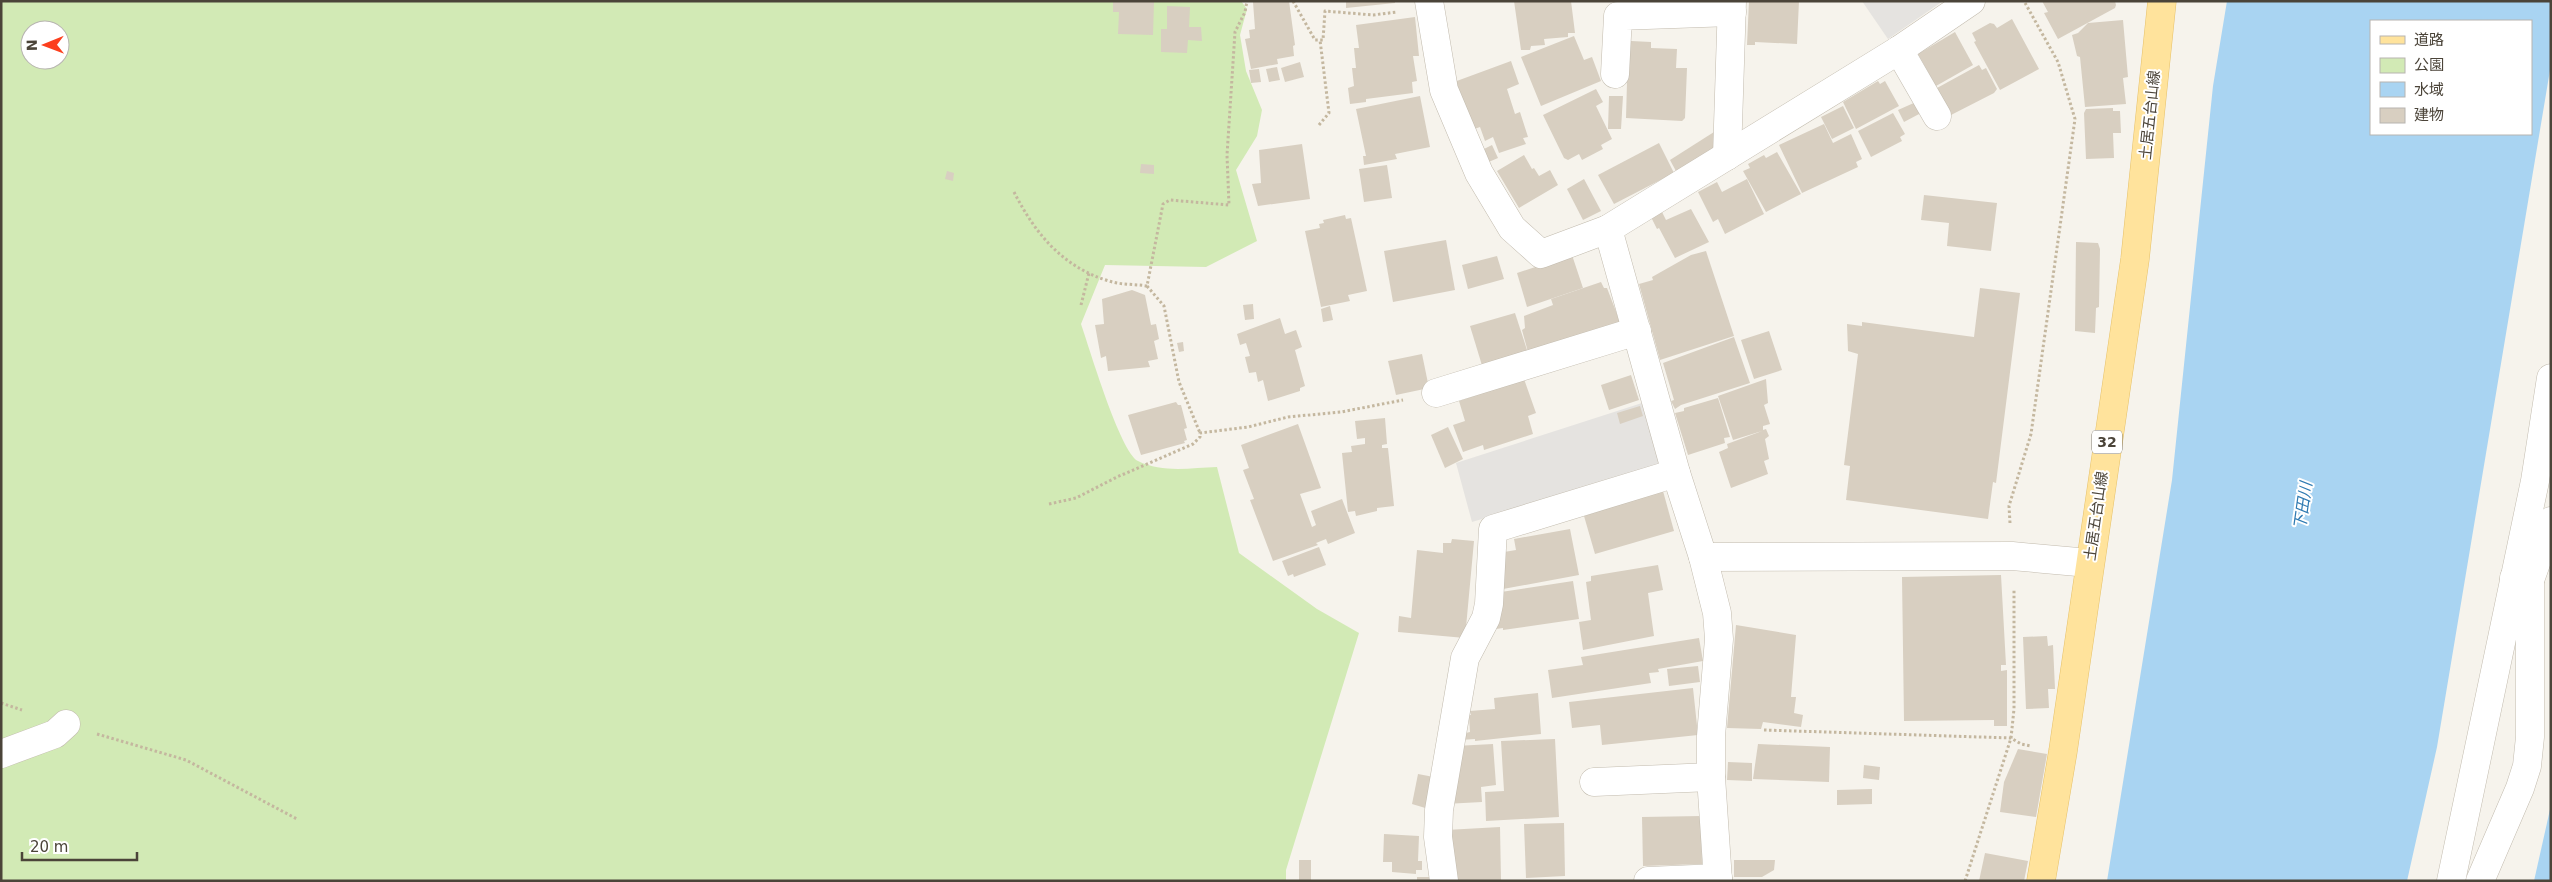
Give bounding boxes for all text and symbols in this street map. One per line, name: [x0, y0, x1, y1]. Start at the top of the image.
north arrow: [20, 20, 70, 70]
legend: [2370, 20, 2532, 135]
text: 道路: [2414, 31, 2444, 49]
text: N: [24, 39, 40, 51]
text: 公園: [2414, 56, 2444, 74]
street label: 土居五台山線: [2136, 69, 2164, 161]
text: 水域: [2414, 81, 2444, 99]
text: 建物: [2414, 106, 2444, 124]
road number: 32: [2092, 431, 2122, 454]
street label: 土居五台山線: [2081, 470, 2111, 562]
water label: 下田川: [2290, 479, 2316, 531]
scale bar: [22, 830, 138, 862]
text: 20 m: [30, 838, 68, 856]

